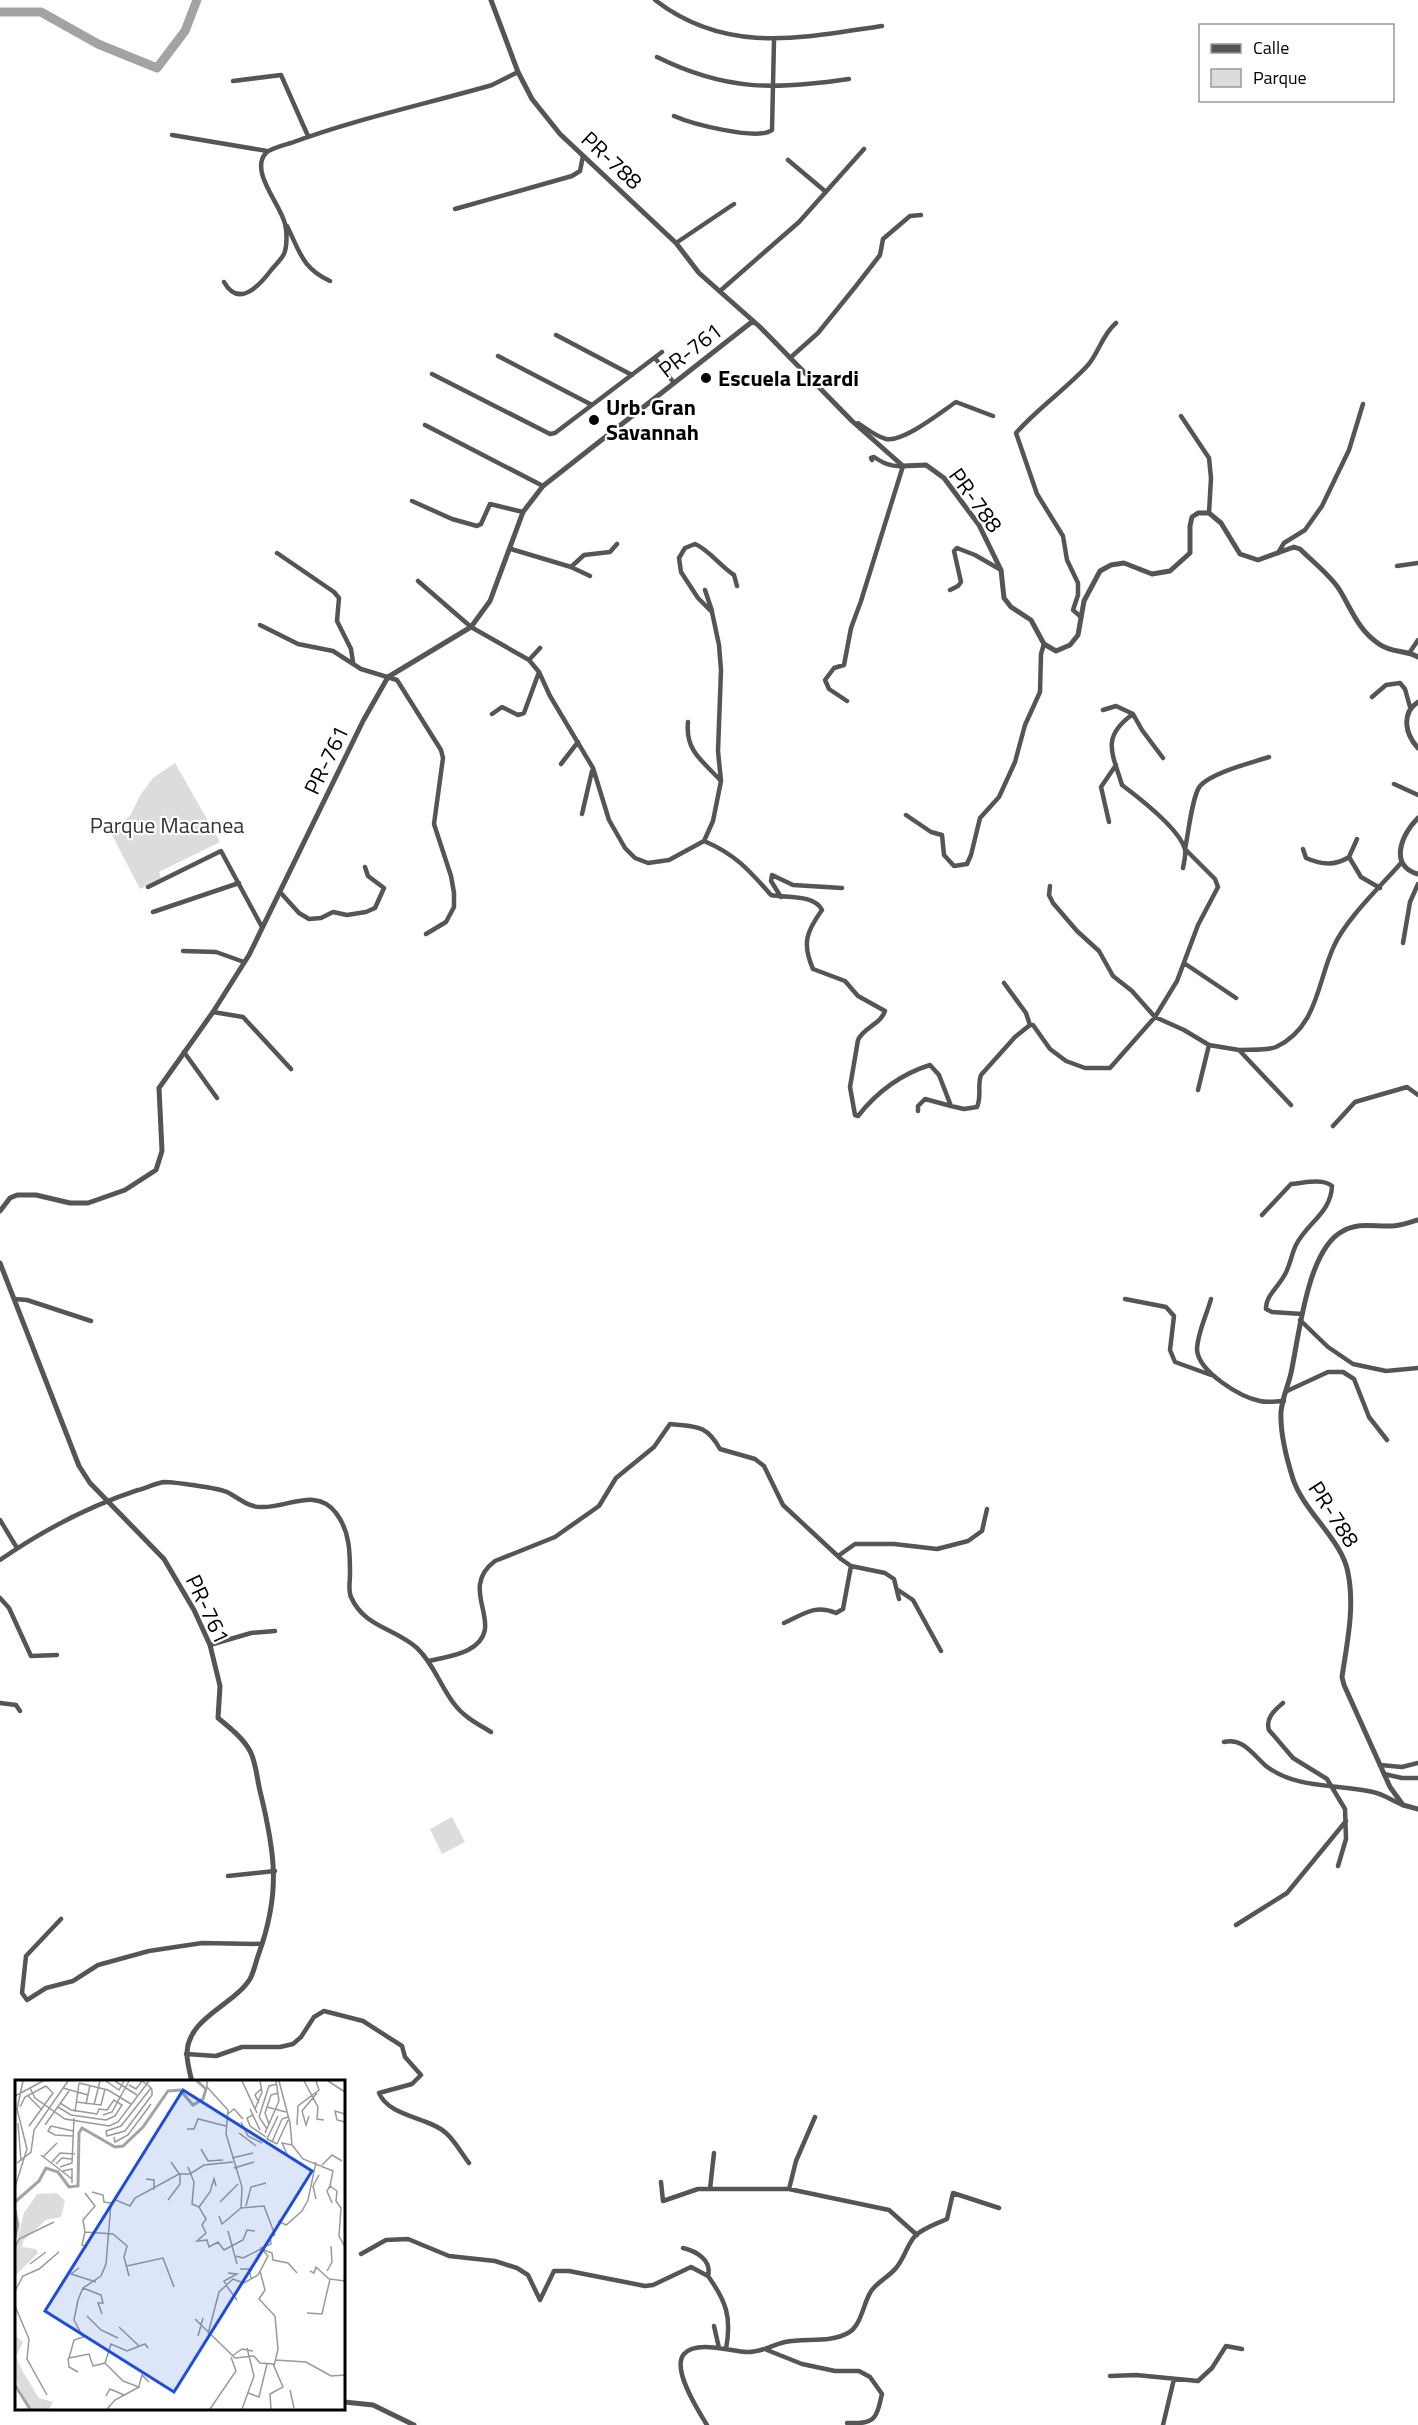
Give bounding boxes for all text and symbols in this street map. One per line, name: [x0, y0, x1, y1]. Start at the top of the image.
legend: [1199, 24, 1394, 102]
text: Calle: [1253, 34, 1289, 61]
text: Parque: [1253, 64, 1307, 91]
street label: PR-788: [574, 123, 650, 197]
street label: PR-761: [651, 314, 729, 386]
place label: Escuela Lizardi: [718, 361, 859, 395]
marker: Escuela Lizardi: [699, 371, 713, 385]
place label: Urb. Gran Savannah: [606, 390, 699, 449]
marker: Urb. Gran Savannah: [587, 413, 601, 427]
street label: PR-788: [941, 460, 1011, 540]
street label: PR-761: [295, 720, 357, 800]
park label: Parque Macanea: [90, 808, 244, 842]
street label: PR-788: [1300, 1474, 1368, 1554]
street label: PR-761: [177, 1569, 239, 1649]
inset map: [15, 2080, 345, 2410]

